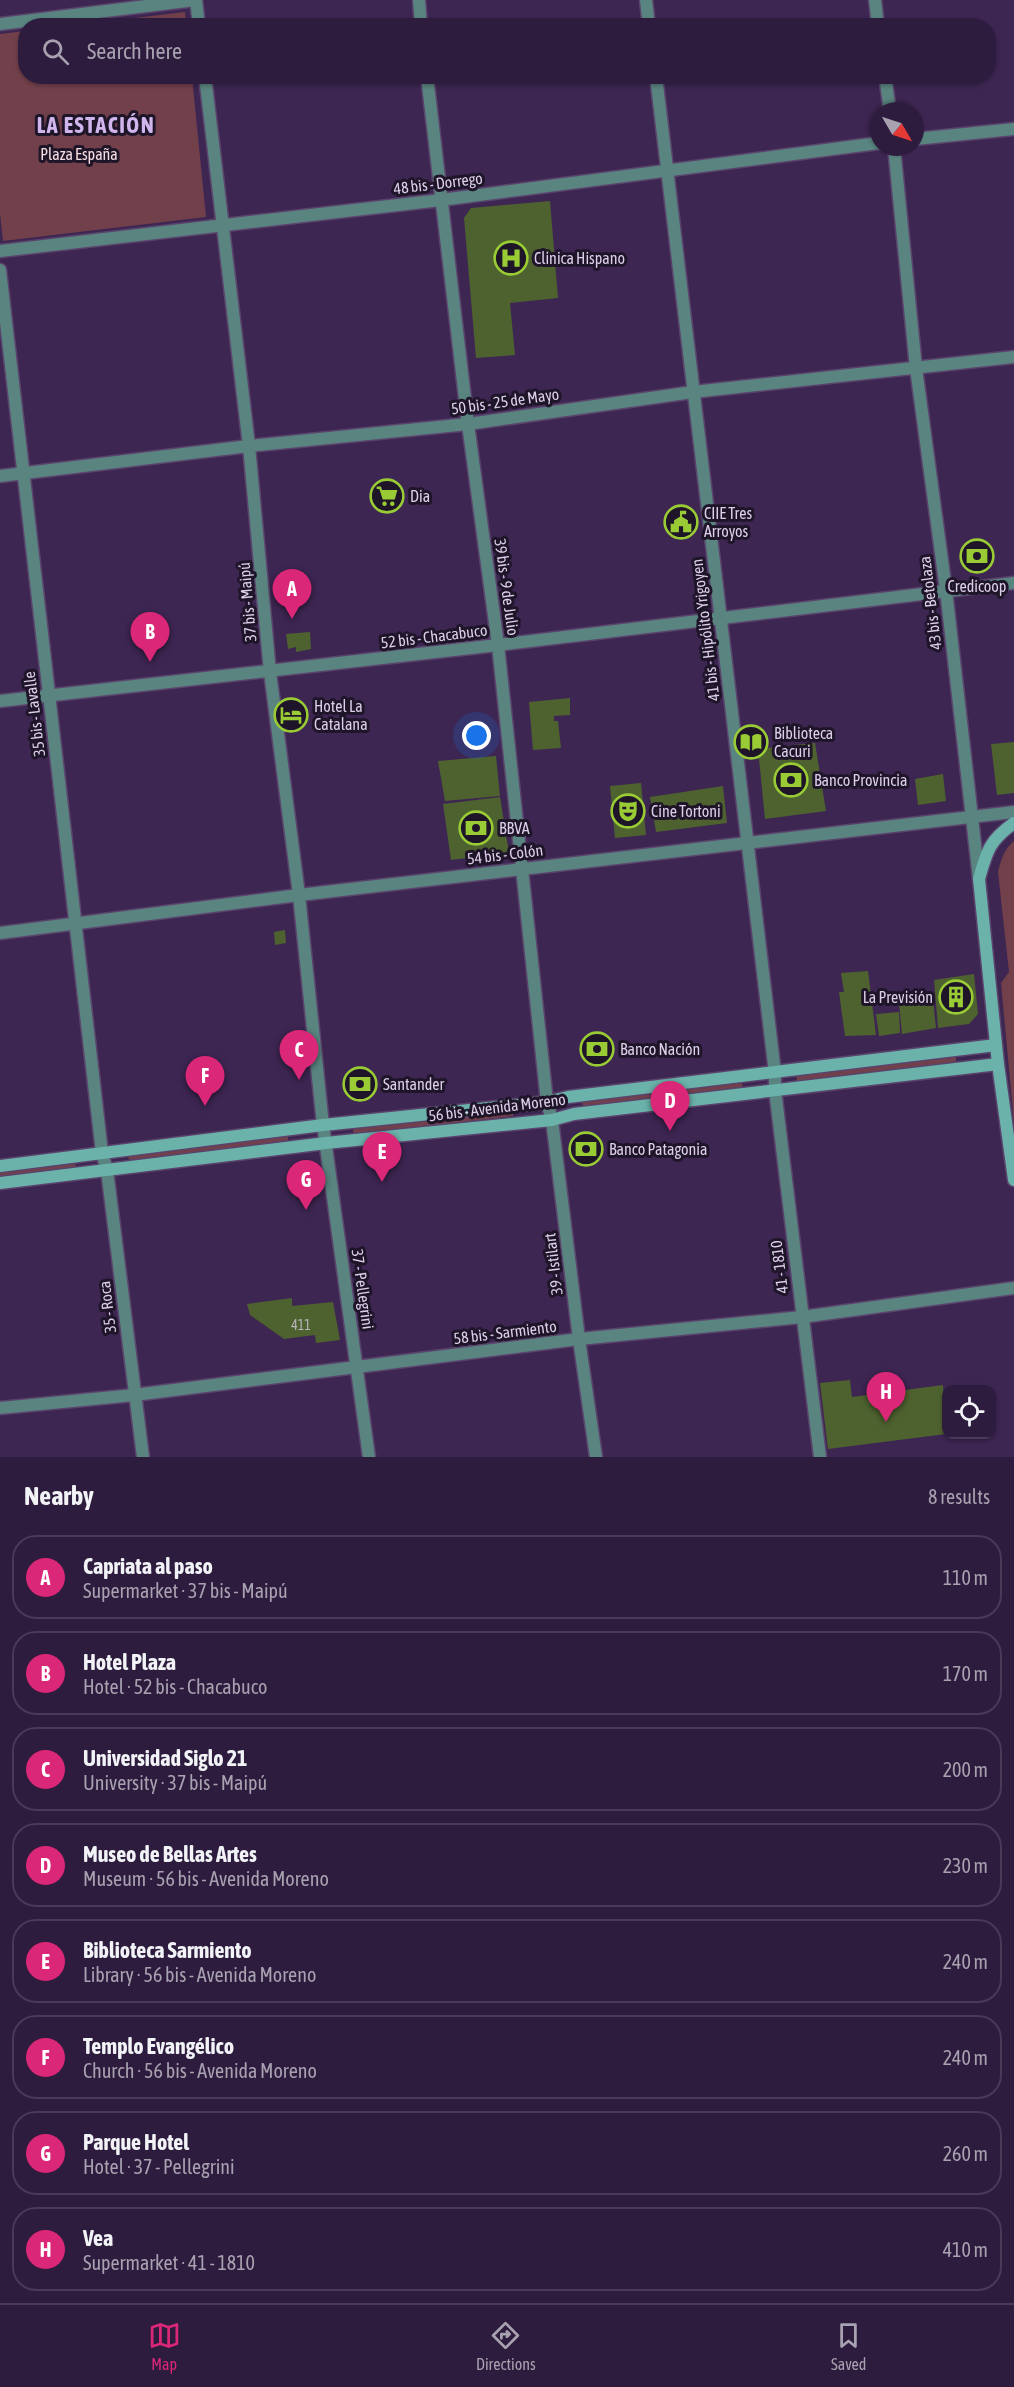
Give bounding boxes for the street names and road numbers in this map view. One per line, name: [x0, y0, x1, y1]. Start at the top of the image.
street label: 48 bis - Dorrego: [392, 169, 484, 198]
street label: 50 bis - 25 de Mayo: [450, 385, 560, 418]
street label: 39 bis - 9 de Julio: [491, 537, 523, 637]
street label: 43 bis - Betolaza: [915, 555, 945, 651]
street label: 41 bis - Hipólito Yrigoyen: [687, 558, 724, 702]
street label: 37 bis - Maipú: [235, 561, 260, 642]
street label: 52 bis - Chacabuco: [380, 621, 488, 651]
street label: 35 bis - Lavalle: [20, 670, 48, 758]
street label: 54 bis - Colón: [466, 840, 544, 868]
street label: 56 bis - Avenida Moreno: [427, 1090, 567, 1124]
street label: 39 - Istilart: [540, 1232, 566, 1296]
street label: 41 - 1810: [767, 1239, 791, 1295]
street label: 37 - Pellegrini: [347, 1248, 378, 1330]
street label: 35 - Roca: [95, 1280, 119, 1334]
street label: 58 bis - Sarmiento: [452, 1317, 558, 1347]

